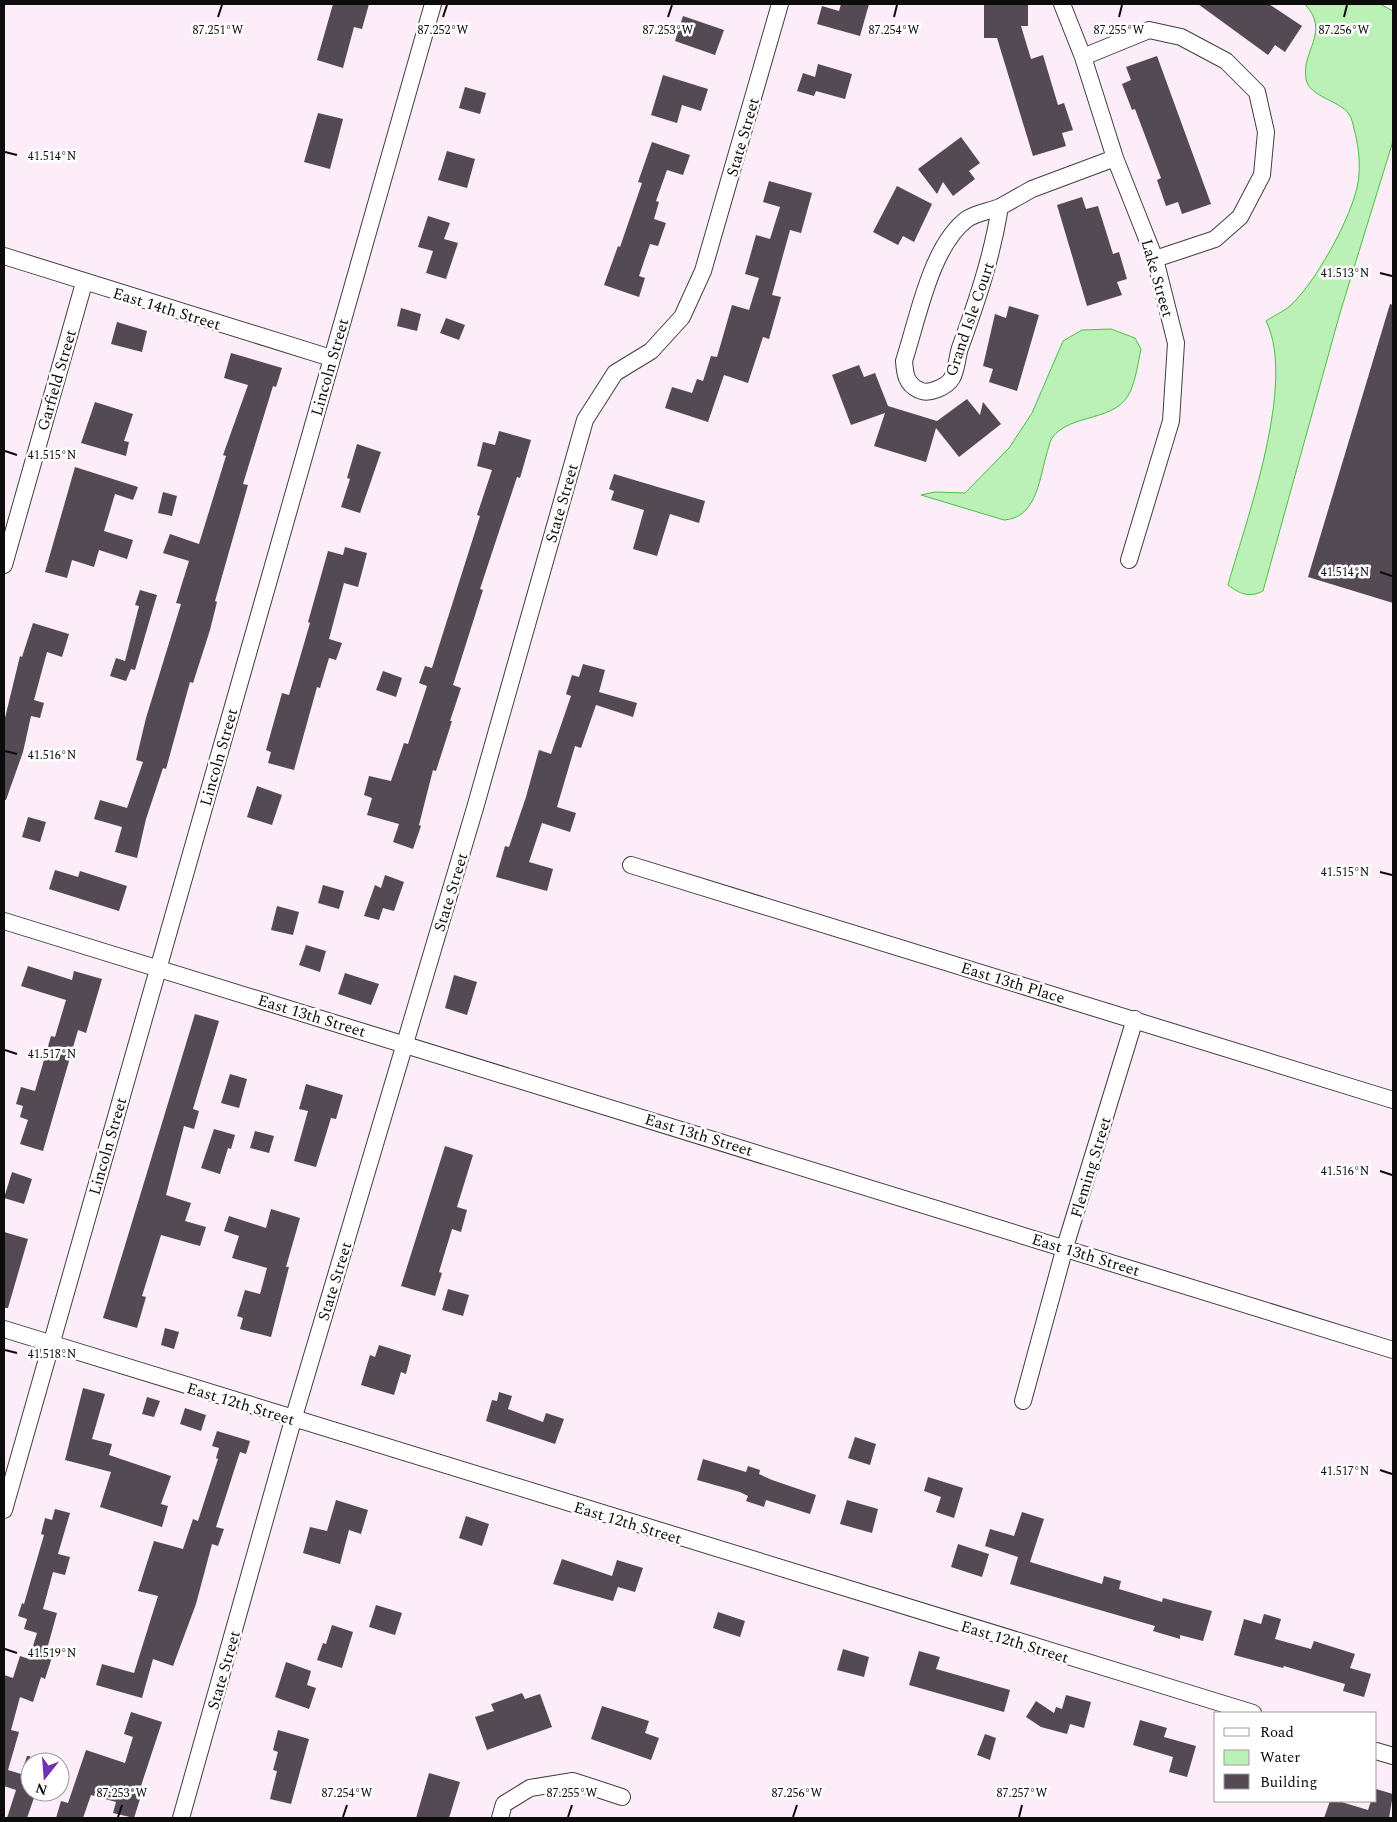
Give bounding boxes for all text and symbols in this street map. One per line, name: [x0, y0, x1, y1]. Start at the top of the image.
text: 87.251°W: [193, 21, 244, 40]
text: 87.252°W: [418, 21, 469, 40]
text: 87.253°W: [643, 21, 694, 40]
text: 87.254°W: [869, 21, 920, 40]
text: 87.255°W: [1094, 21, 1145, 40]
text: 87.256°W: [1319, 21, 1370, 40]
street label: State Street: [720, 94, 766, 180]
text: 41.514°N: [28, 147, 76, 166]
street label: Lake Street: [1134, 236, 1180, 320]
street label: Grand Isle Court: [939, 259, 1001, 380]
text: 41.513°N: [1321, 264, 1369, 283]
street label: East 14th Street: [110, 281, 224, 337]
street label: Lincoln Street: [305, 315, 355, 419]
street label: Garfield Street: [31, 326, 83, 434]
text: 41.515°N: [28, 446, 76, 465]
street label: State Street: [539, 460, 585, 546]
text: 41.514°N: [1321, 563, 1369, 582]
street label: Lincoln Street: [194, 705, 244, 809]
text: 41.516°N: [28, 746, 76, 765]
street label: State Street: [428, 849, 474, 935]
text: 41.515°N: [1321, 863, 1369, 882]
street label: East 13th Place: [958, 956, 1068, 1010]
street label: East 13th Street: [255, 988, 369, 1044]
text: 41.517°N: [28, 1045, 76, 1064]
street label: Lincoln Street: [83, 1094, 133, 1198]
street label: East 13th Street: [642, 1107, 756, 1163]
street label: Fleming Street: [1064, 1113, 1118, 1221]
text: 41.516°N: [1321, 1162, 1369, 1181]
street label: East 13th Street: [1029, 1227, 1143, 1283]
street label: State Street: [312, 1238, 358, 1324]
text: 41.518°N: [28, 1345, 76, 1364]
street label: East 12th Street: [184, 1376, 298, 1432]
text: 41.517°N: [1321, 1462, 1369, 1481]
street label: East 12th Street: [571, 1495, 685, 1551]
street label: East 12th Street: [958, 1614, 1072, 1670]
street label: State Street: [201, 1627, 247, 1713]
text: 41.519°N: [28, 1644, 76, 1663]
legend: [1214, 1712, 1377, 1802]
text: Road: [1260, 1721, 1294, 1744]
text: Water: [1260, 1746, 1300, 1769]
north arrow: [20, 1752, 70, 1802]
text: Building: [1260, 1771, 1317, 1794]
text: N: [33, 1777, 50, 1801]
text: 87.253°W: [97, 1784, 148, 1803]
text: 87.254°W: [322, 1784, 373, 1803]
text: 87.255°W: [547, 1784, 598, 1803]
text: 87.256°W: [772, 1784, 823, 1803]
text: 87.257°W: [997, 1784, 1048, 1803]

